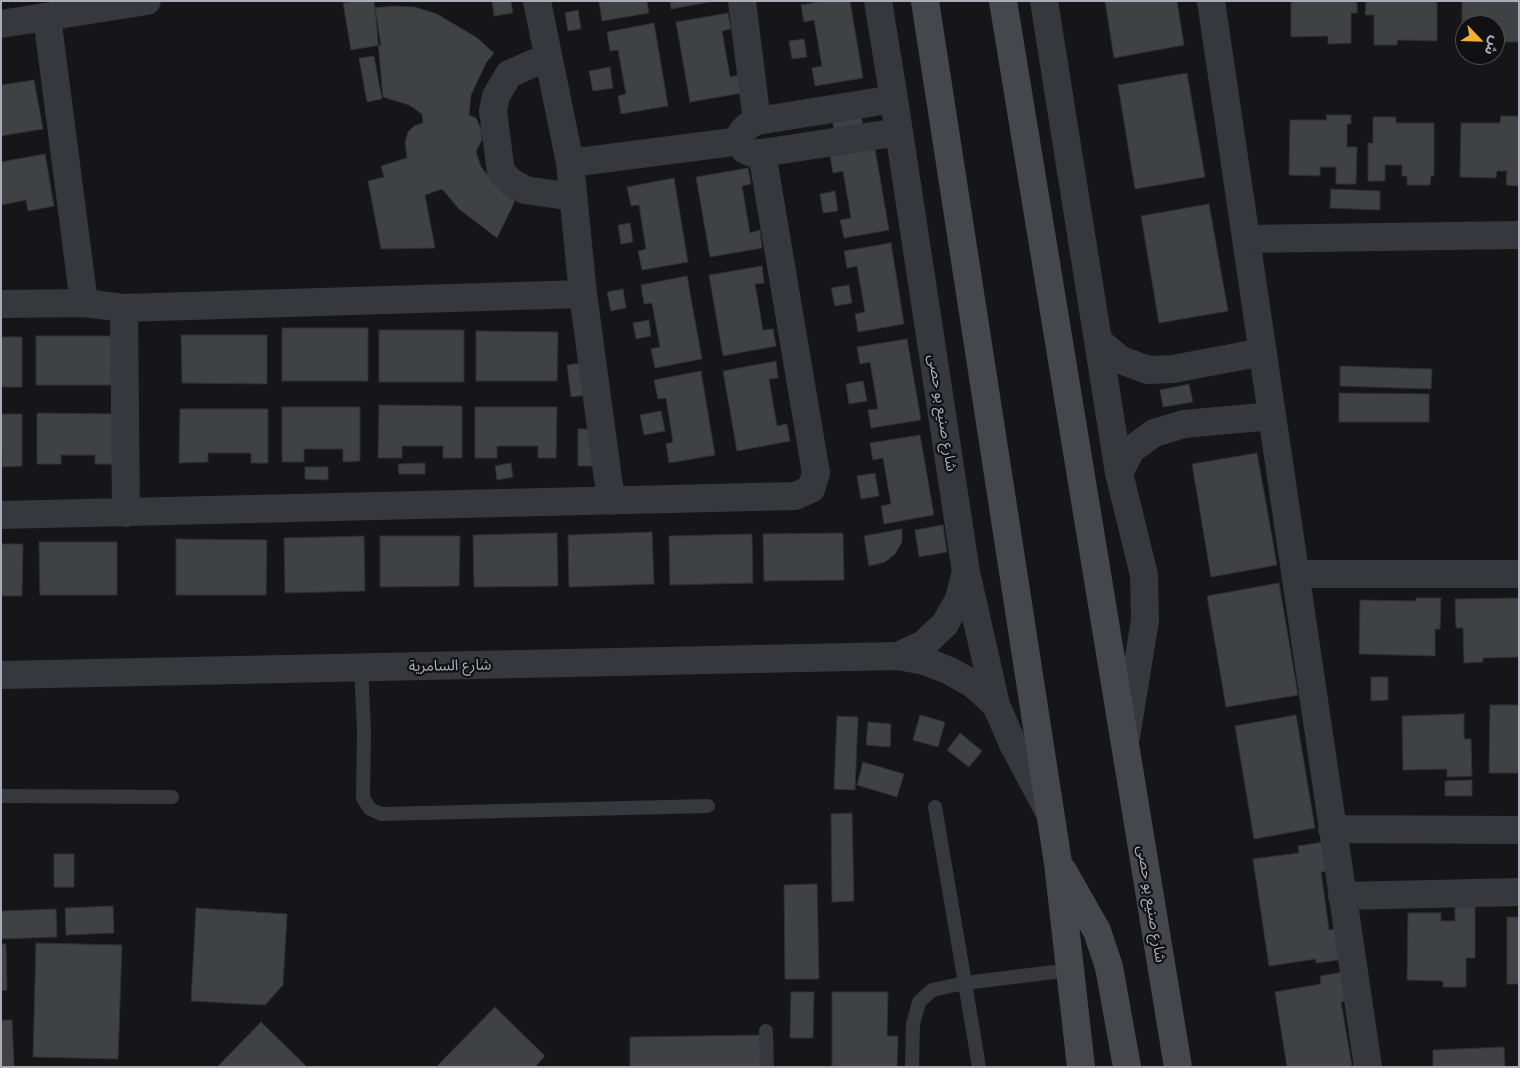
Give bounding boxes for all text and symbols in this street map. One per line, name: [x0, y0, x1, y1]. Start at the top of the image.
north arrow: [1455, 15, 1505, 65]
text: ش: [1481, 33, 1506, 59]
street label: شارع صنيع بو حصى: [924, 353, 960, 473]
street label: شارع السامرية: [408, 656, 492, 676]
street label: شارع صنيع بو حصى: [1133, 844, 1169, 964]

